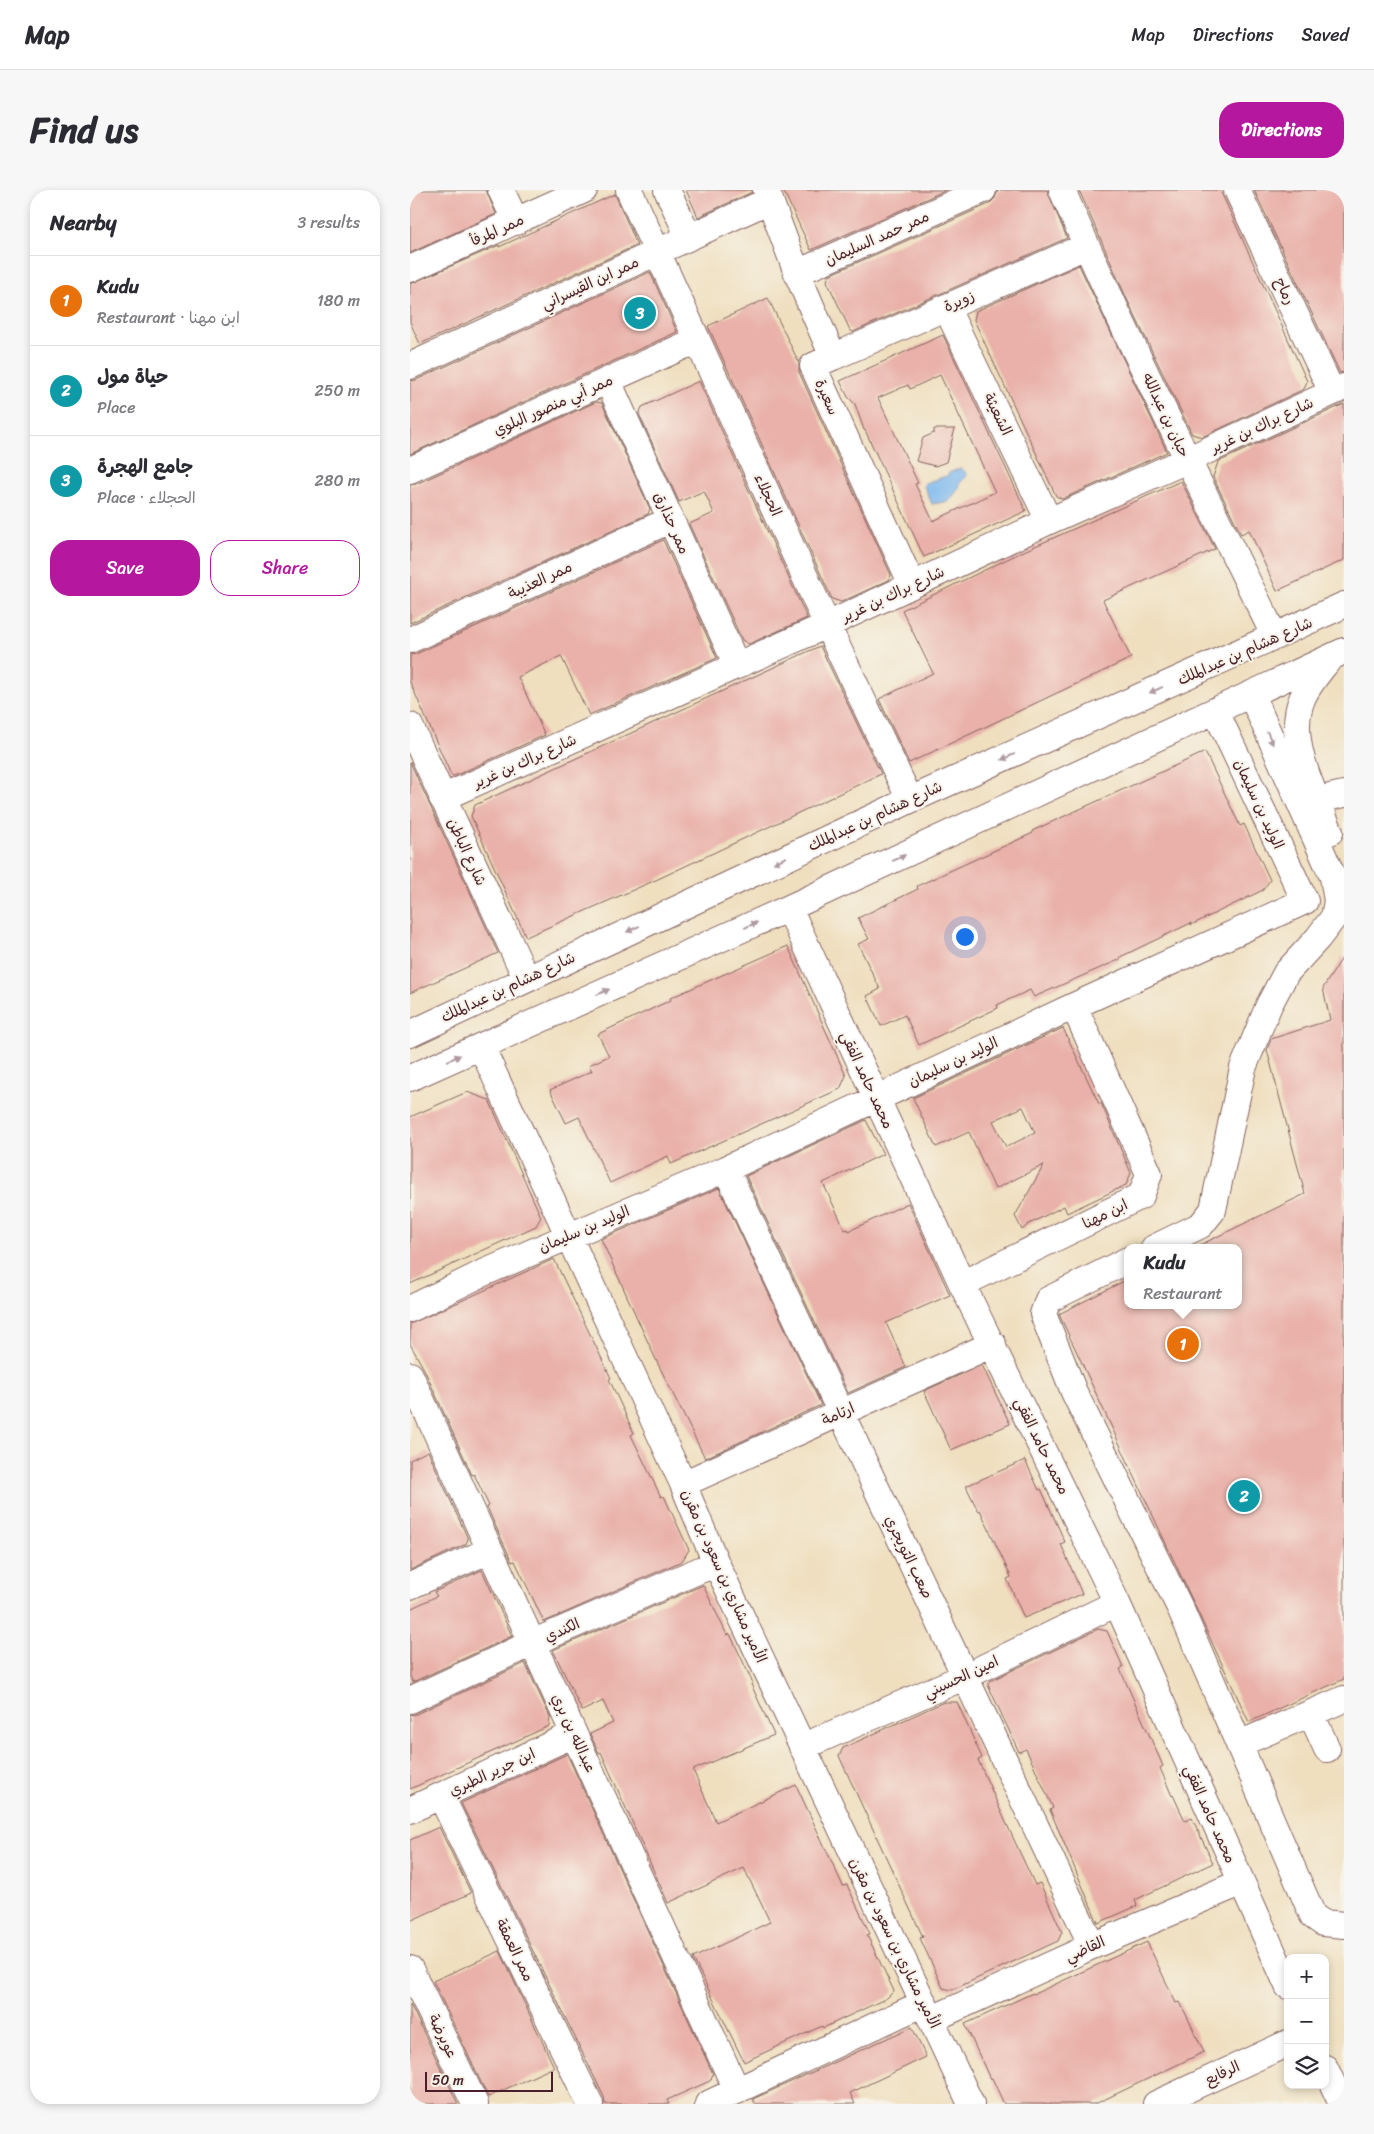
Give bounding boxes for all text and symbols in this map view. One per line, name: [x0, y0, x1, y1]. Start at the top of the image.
text: Map: [25, 14, 69, 56]
text: Map: [1132, 19, 1165, 51]
text: Directions: [1193, 19, 1274, 51]
text: Saved: [1302, 19, 1349, 51]
text: Find us: [30, 99, 138, 161]
button: Directions: [1219, 102, 1344, 158]
street label: ممر حمد السليمان: [820, 203, 934, 273]
text: Nearby: [50, 204, 116, 242]
street label: ممر المرفأ: [466, 207, 528, 253]
text: 3 results: [297, 208, 360, 237]
street label: ممر ابن القيسراني: [537, 249, 643, 317]
text: Kudu: [97, 270, 139, 303]
street label: رماح: [1267, 273, 1303, 309]
street label: زويرة: [939, 283, 979, 319]
text: 1: [63, 286, 69, 315]
text: 180 m: [317, 286, 360, 315]
pin: 3: [624, 294, 656, 332]
text: Restaurant · ابن مهنا: [97, 303, 240, 332]
text: حياة مول: [97, 360, 168, 393]
street label: ممر أبي منصور البلوي: [489, 367, 617, 443]
street label: حبان بن عبدالله: [1135, 368, 1197, 462]
street label: سعيرة: [808, 375, 846, 419]
text: 2: [61, 376, 71, 405]
text: 250 m: [314, 376, 360, 405]
street label: الشعيثة: [976, 388, 1020, 440]
street label: شارع براك بن غرير: [1204, 390, 1318, 461]
text: Place: [97, 393, 136, 422]
text: جامع الهجرة: [97, 450, 193, 483]
text: 3: [62, 466, 70, 495]
text: 280 m: [315, 466, 360, 495]
street label: الحجلاء: [747, 469, 789, 521]
text: Place · الحجلاء: [97, 483, 196, 512]
street label: ممر حذارق: [647, 487, 697, 559]
button: Save: [50, 540, 200, 596]
button: Share: [210, 540, 360, 596]
street label: ممر العذيبة: [503, 554, 577, 606]
street label: شارع براك بن غرير: [835, 559, 949, 630]
street label: شارع هشام بن عبدالملك: [1173, 609, 1317, 693]
one-way arrow: [1149, 687, 1163, 695]
street label: شارع براك بن غرير: [467, 727, 581, 796]
one-way arrow: [1267, 731, 1275, 745]
one-way arrow: [1001, 753, 1015, 761]
street label: الوليد بن سليمان: [1227, 755, 1291, 853]
street label: شارع هشام بن عبدالملك: [803, 773, 947, 859]
street label: شارع الباطن: [440, 814, 494, 890]
one-way arrow: [892, 853, 906, 861]
one-way arrow: [773, 857, 787, 865]
one-way arrow: [744, 921, 758, 929]
your location: [952, 924, 978, 950]
one-way arrow: [626, 925, 640, 933]
street label: شارع هشام بن عبدالملك: [436, 944, 580, 1030]
one-way arrow: [596, 987, 610, 995]
street label: محمد حامد الفقي: [833, 1027, 901, 1133]
street label: الوليد بن سليمان: [904, 1030, 1002, 1094]
one-way arrow: [447, 1054, 461, 1062]
street label: ابن مهنا: [1078, 1192, 1132, 1236]
street label: الوليد بن سليمان: [534, 1198, 634, 1260]
popup: [1124, 1244, 1242, 1309]
text: Kudu: [1143, 1246, 1185, 1279]
text: Restaurant: [1143, 1279, 1223, 1308]
pin: 1: [1167, 1325, 1199, 1363]
street label: محمد حامد الفقي: [1007, 1393, 1077, 1499]
street label: ارتامة: [817, 1395, 859, 1433]
pin: 2: [1228, 1477, 1260, 1515]
street label: الأمير مشاري بن سعود بن مقرن: [674, 1485, 774, 1667]
street label: صعب التويجري: [878, 1511, 940, 1603]
street label: الكندي: [540, 1611, 584, 1649]
street label: امين الحسيني: [919, 1648, 1003, 1706]
street label: عبدالله بن بري: [544, 1689, 604, 1777]
street label: ابن جرير الطبري: [444, 1741, 540, 1803]
street label: محمد حامد الفقي: [1177, 1761, 1243, 1867]
street label: الأمير مشاري بن سعود بن مقرن: [842, 1853, 948, 2033]
street label: ممر العمقة: [488, 1914, 542, 1986]
street label: القاضي: [1061, 1929, 1109, 1969]
map controls: [1284, 1954, 1329, 2089]
button: +: [1284, 1954, 1329, 1999]
button: −: [1284, 1999, 1329, 2044]
street label: عويرضة: [421, 2009, 465, 2063]
button: layers: [1284, 2044, 1329, 2089]
street label: الرفايع: [1200, 2053, 1244, 2093]
text: 50 m: [432, 2068, 464, 2093]
scale bar: [425, 2069, 552, 2092]

